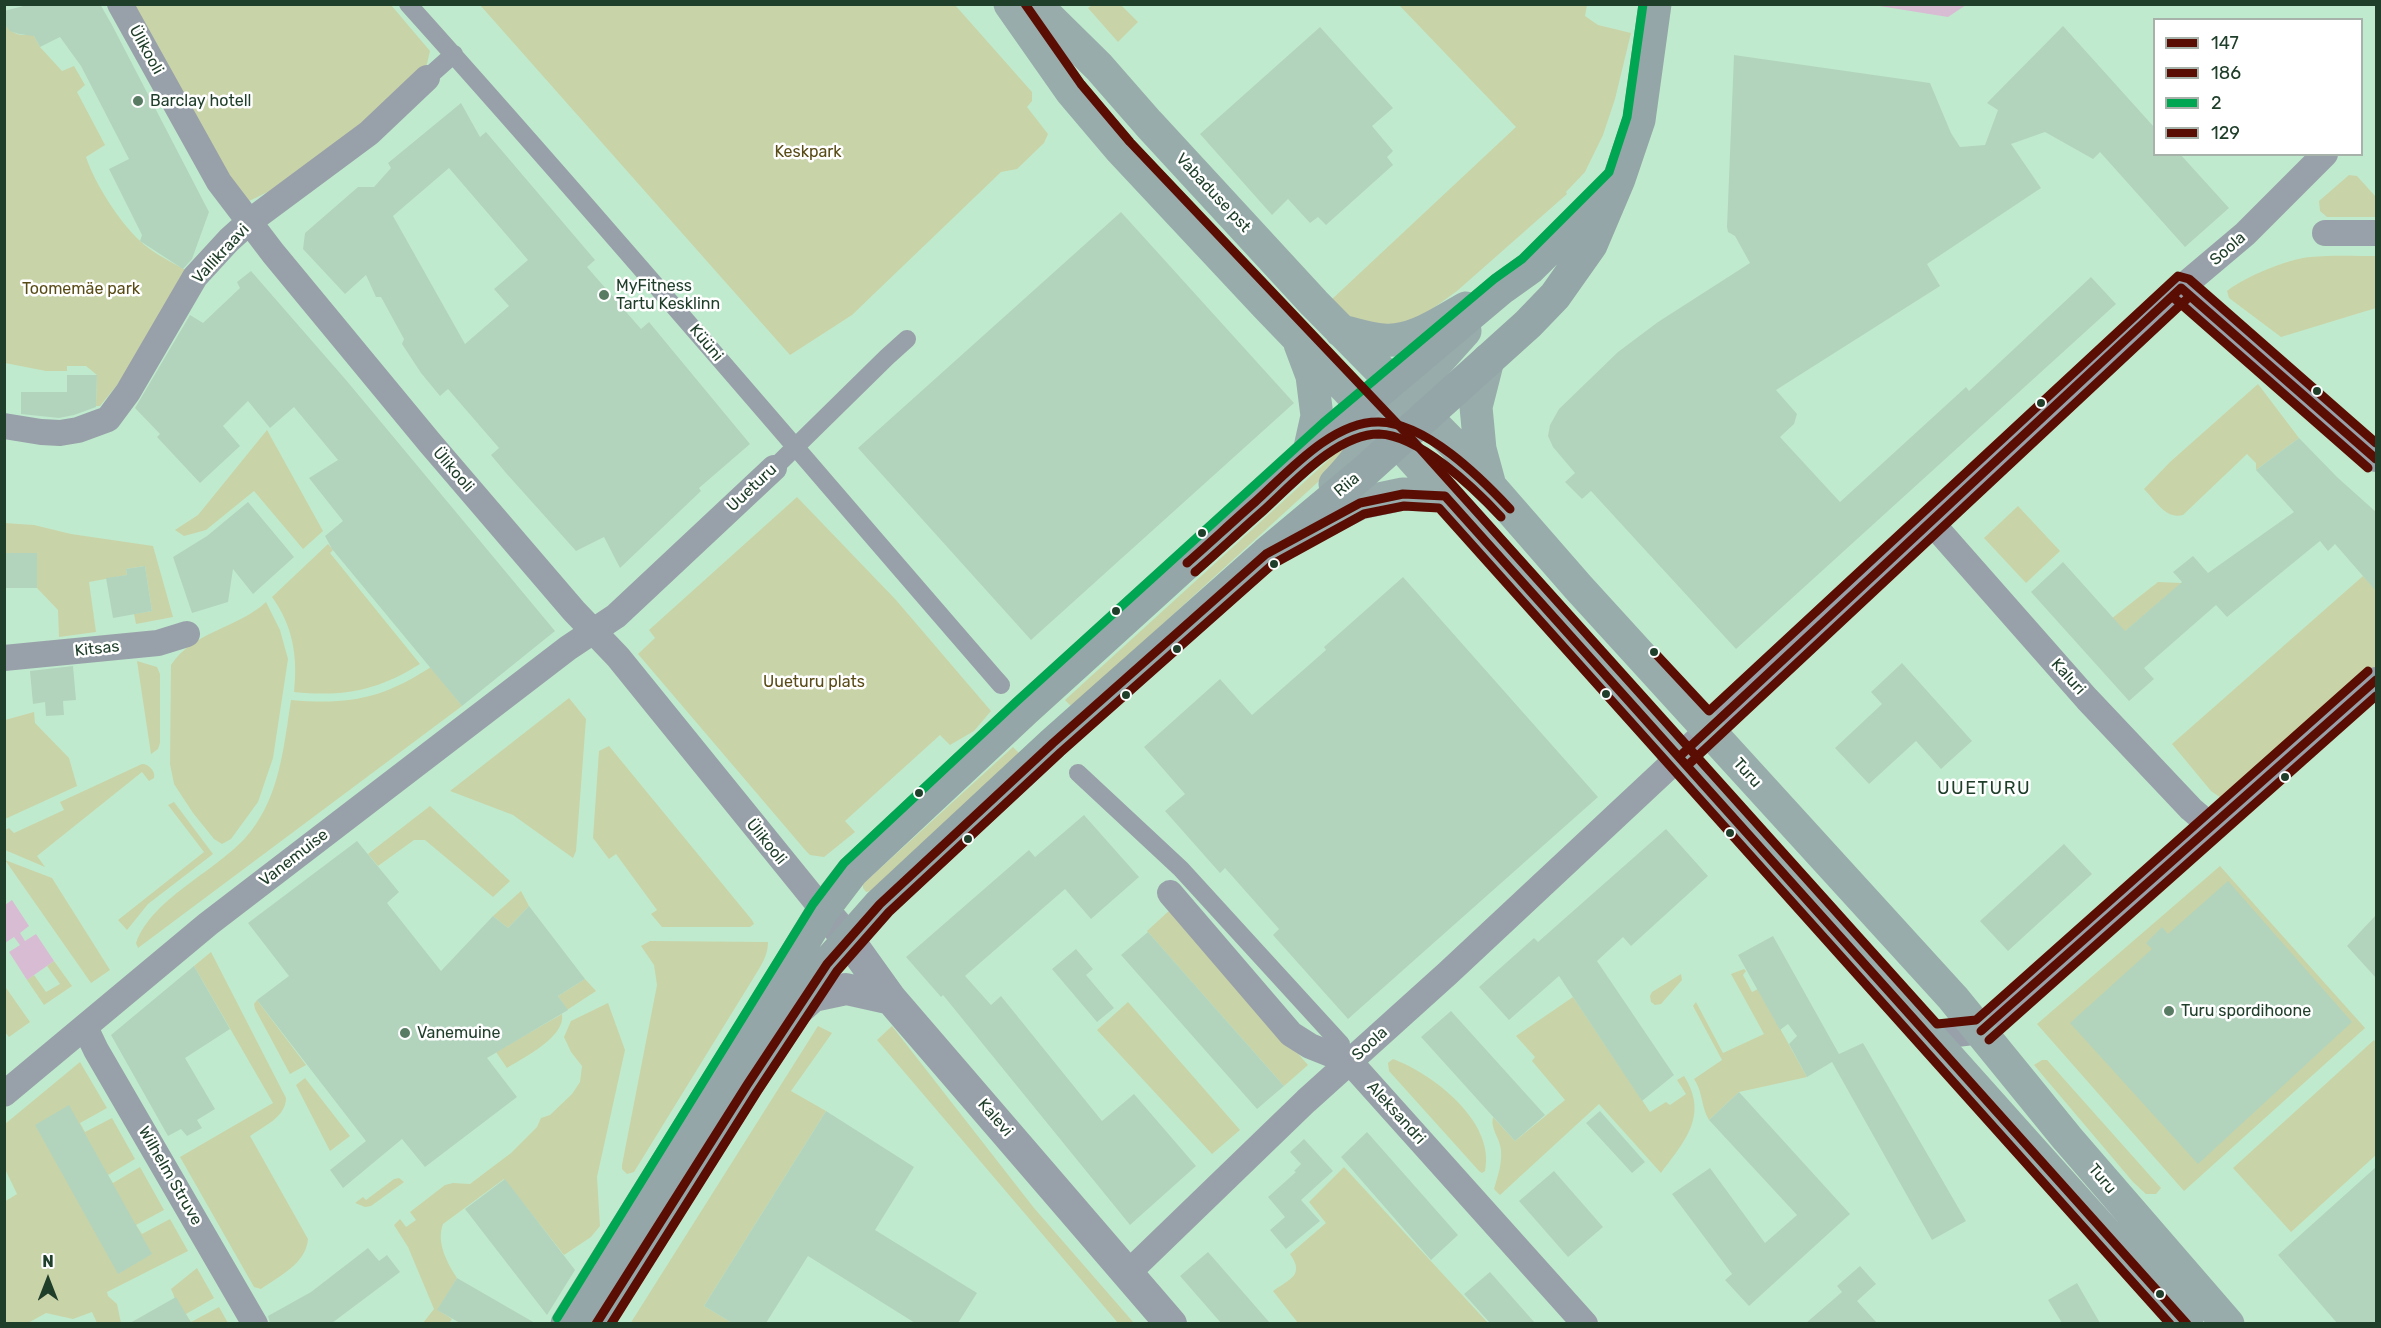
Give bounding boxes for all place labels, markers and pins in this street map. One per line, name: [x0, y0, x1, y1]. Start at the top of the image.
place label: Barclay hotell: [150, 91, 251, 111]
marker: Barclay hotell: [131, 94, 145, 108]
place label: MyFitness Tartu Kesklinn: [616, 276, 720, 314]
marker: MyFitness Tartu Kesklinn: [597, 288, 611, 302]
unlabelled marker: [2311, 385, 2323, 397]
unlabelled marker: [2035, 397, 2047, 409]
unlabelled marker: [1196, 527, 1208, 539]
unlabelled marker: [1268, 558, 1280, 570]
unlabelled marker: [1110, 605, 1122, 617]
unlabelled marker: [1171, 643, 1183, 655]
unlabelled marker: [1648, 646, 1660, 658]
unlabelled marker: [1600, 688, 1612, 700]
unlabelled marker: [1120, 689, 1132, 701]
unlabelled marker: [2279, 771, 2291, 783]
unlabelled marker: [913, 787, 925, 799]
unlabelled marker: [1724, 827, 1736, 839]
unlabelled marker: [962, 833, 974, 845]
place label: Turu spordihoone: [2181, 1001, 2311, 1021]
marker: Turu spordihoone: [2162, 1004, 2176, 1018]
place label: Vanemuine: [417, 1023, 500, 1043]
marker: Vanemuine: [398, 1026, 412, 1040]
unlabelled marker: [2154, 1288, 2166, 1300]

